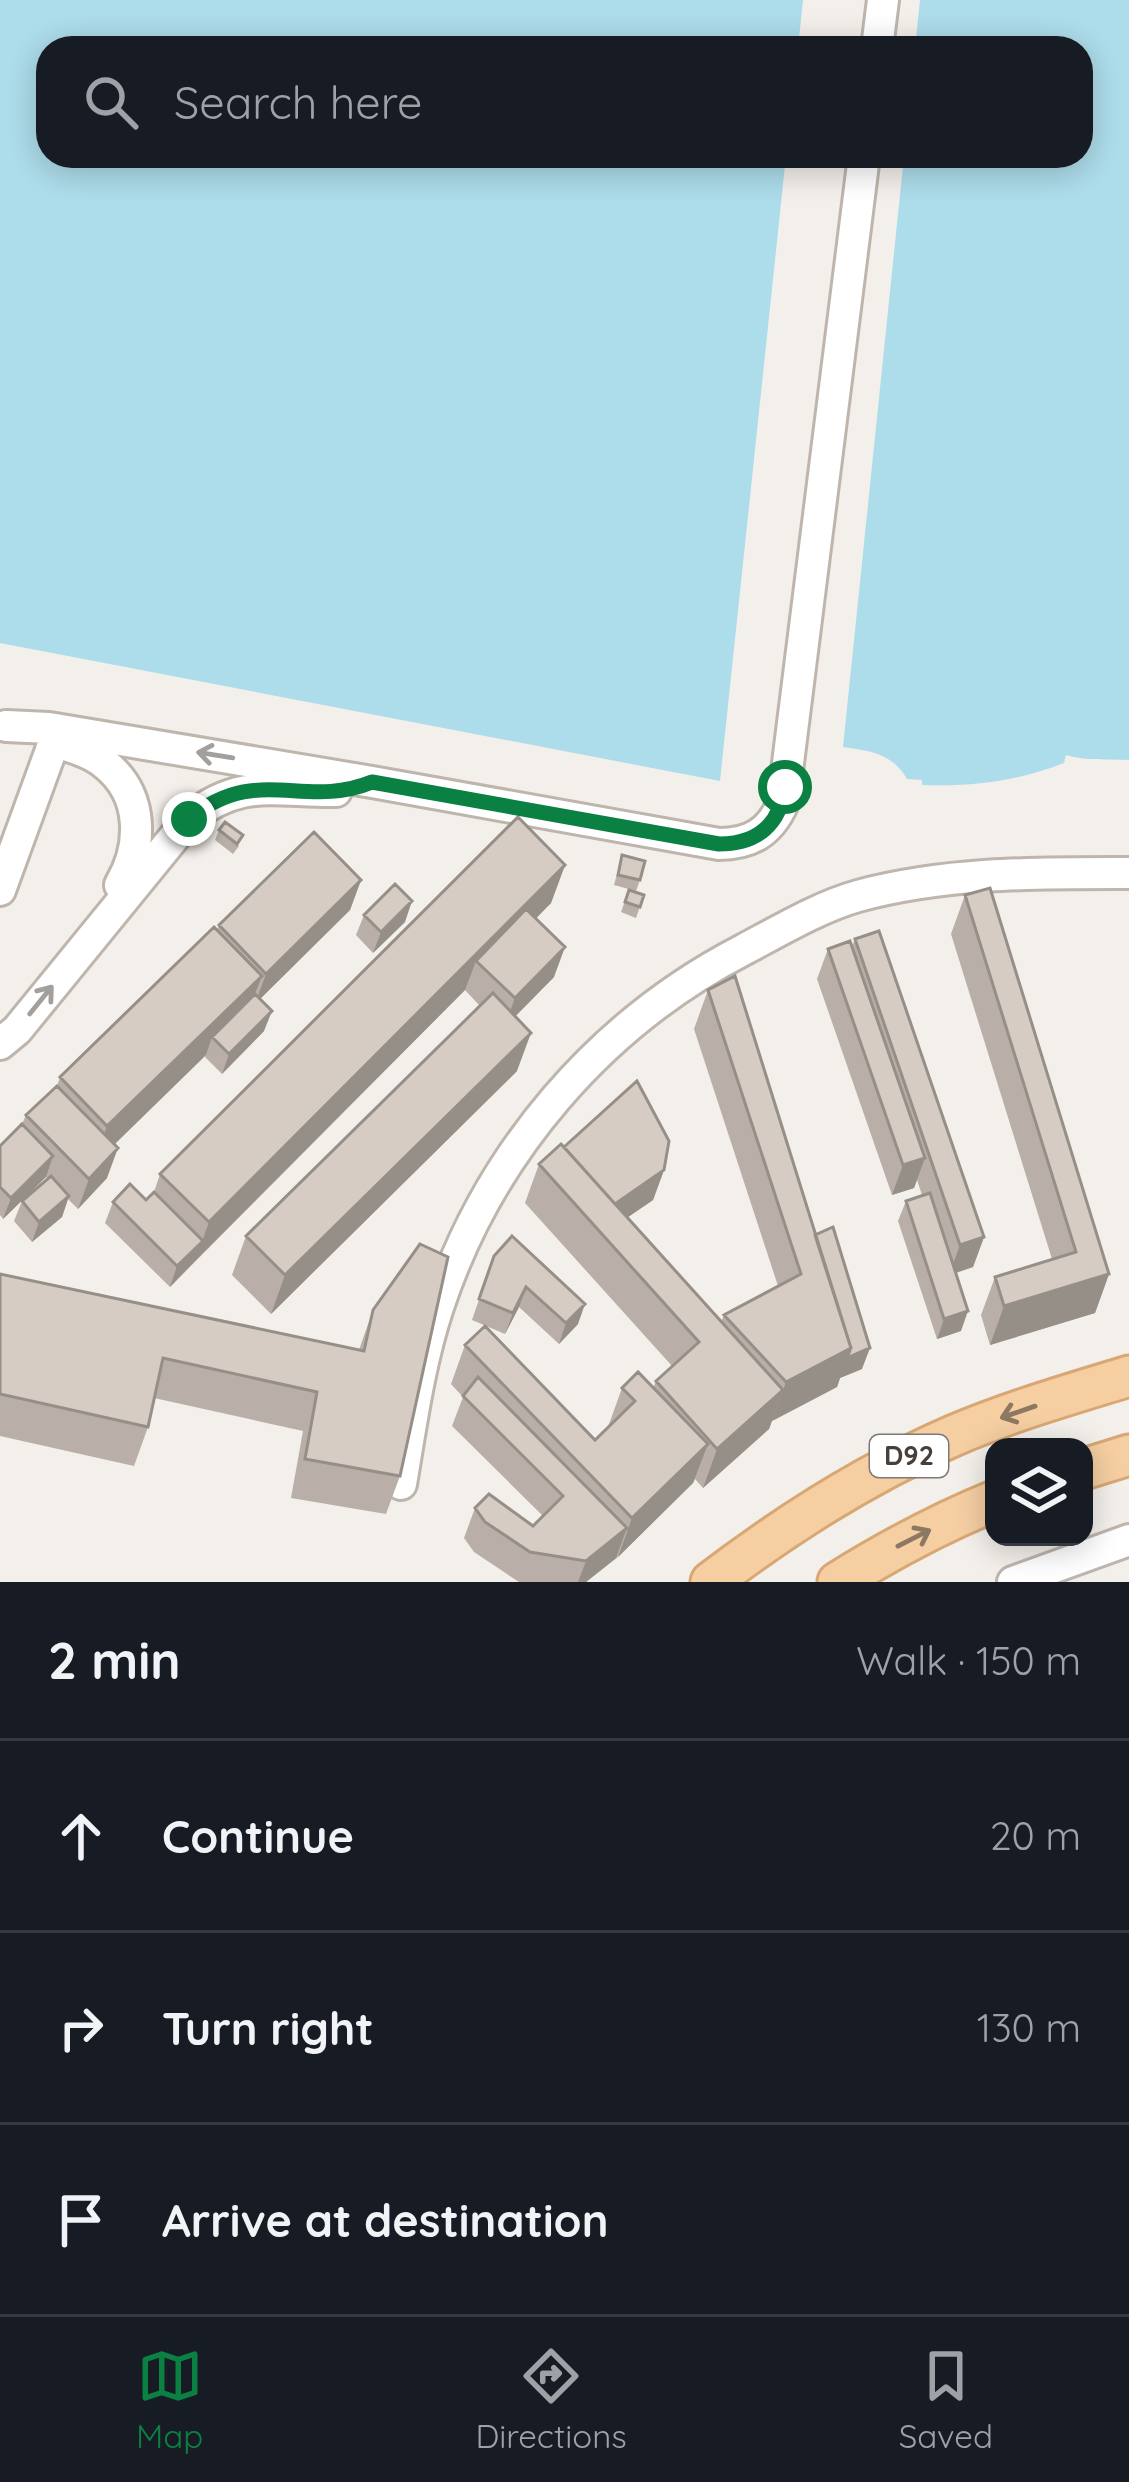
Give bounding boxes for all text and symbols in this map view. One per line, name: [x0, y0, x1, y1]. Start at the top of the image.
search box: [36, 36, 1093, 168]
icon: search: [78, 69, 144, 135]
text: Search here: [174, 74, 422, 130]
one-way arrow: [197, 743, 236, 766]
route start: [758, 760, 812, 814]
route end: [162, 792, 216, 846]
one-way arrow: [27, 984, 54, 1016]
one-way arrow: [1000, 1403, 1037, 1424]
road number: D92: [870, 1435, 948, 1477]
map controls: [985, 1438, 1093, 1546]
button: layers: [985, 1438, 1093, 1546]
one-way arrow: [896, 1526, 931, 1549]
text: 2 min: [48, 1628, 181, 1692]
text: Walk · 150 m: [856, 1636, 1081, 1685]
icon: ahead: [48, 1803, 114, 1869]
text: Continue: [162, 1808, 354, 1864]
text: 20 m: [990, 1811, 1081, 1860]
icon: right: [48, 1995, 114, 2061]
text: Turn right: [162, 2000, 374, 2056]
text: 130 m: [977, 2003, 1081, 2052]
icon: arrive: [48, 2187, 114, 2253]
text: Arrive at destination: [162, 2192, 608, 2248]
tab: Map: [136, 2343, 203, 2456]
tab: Directions: [475, 2343, 627, 2456]
tab: Saved: [899, 2343, 993, 2456]

